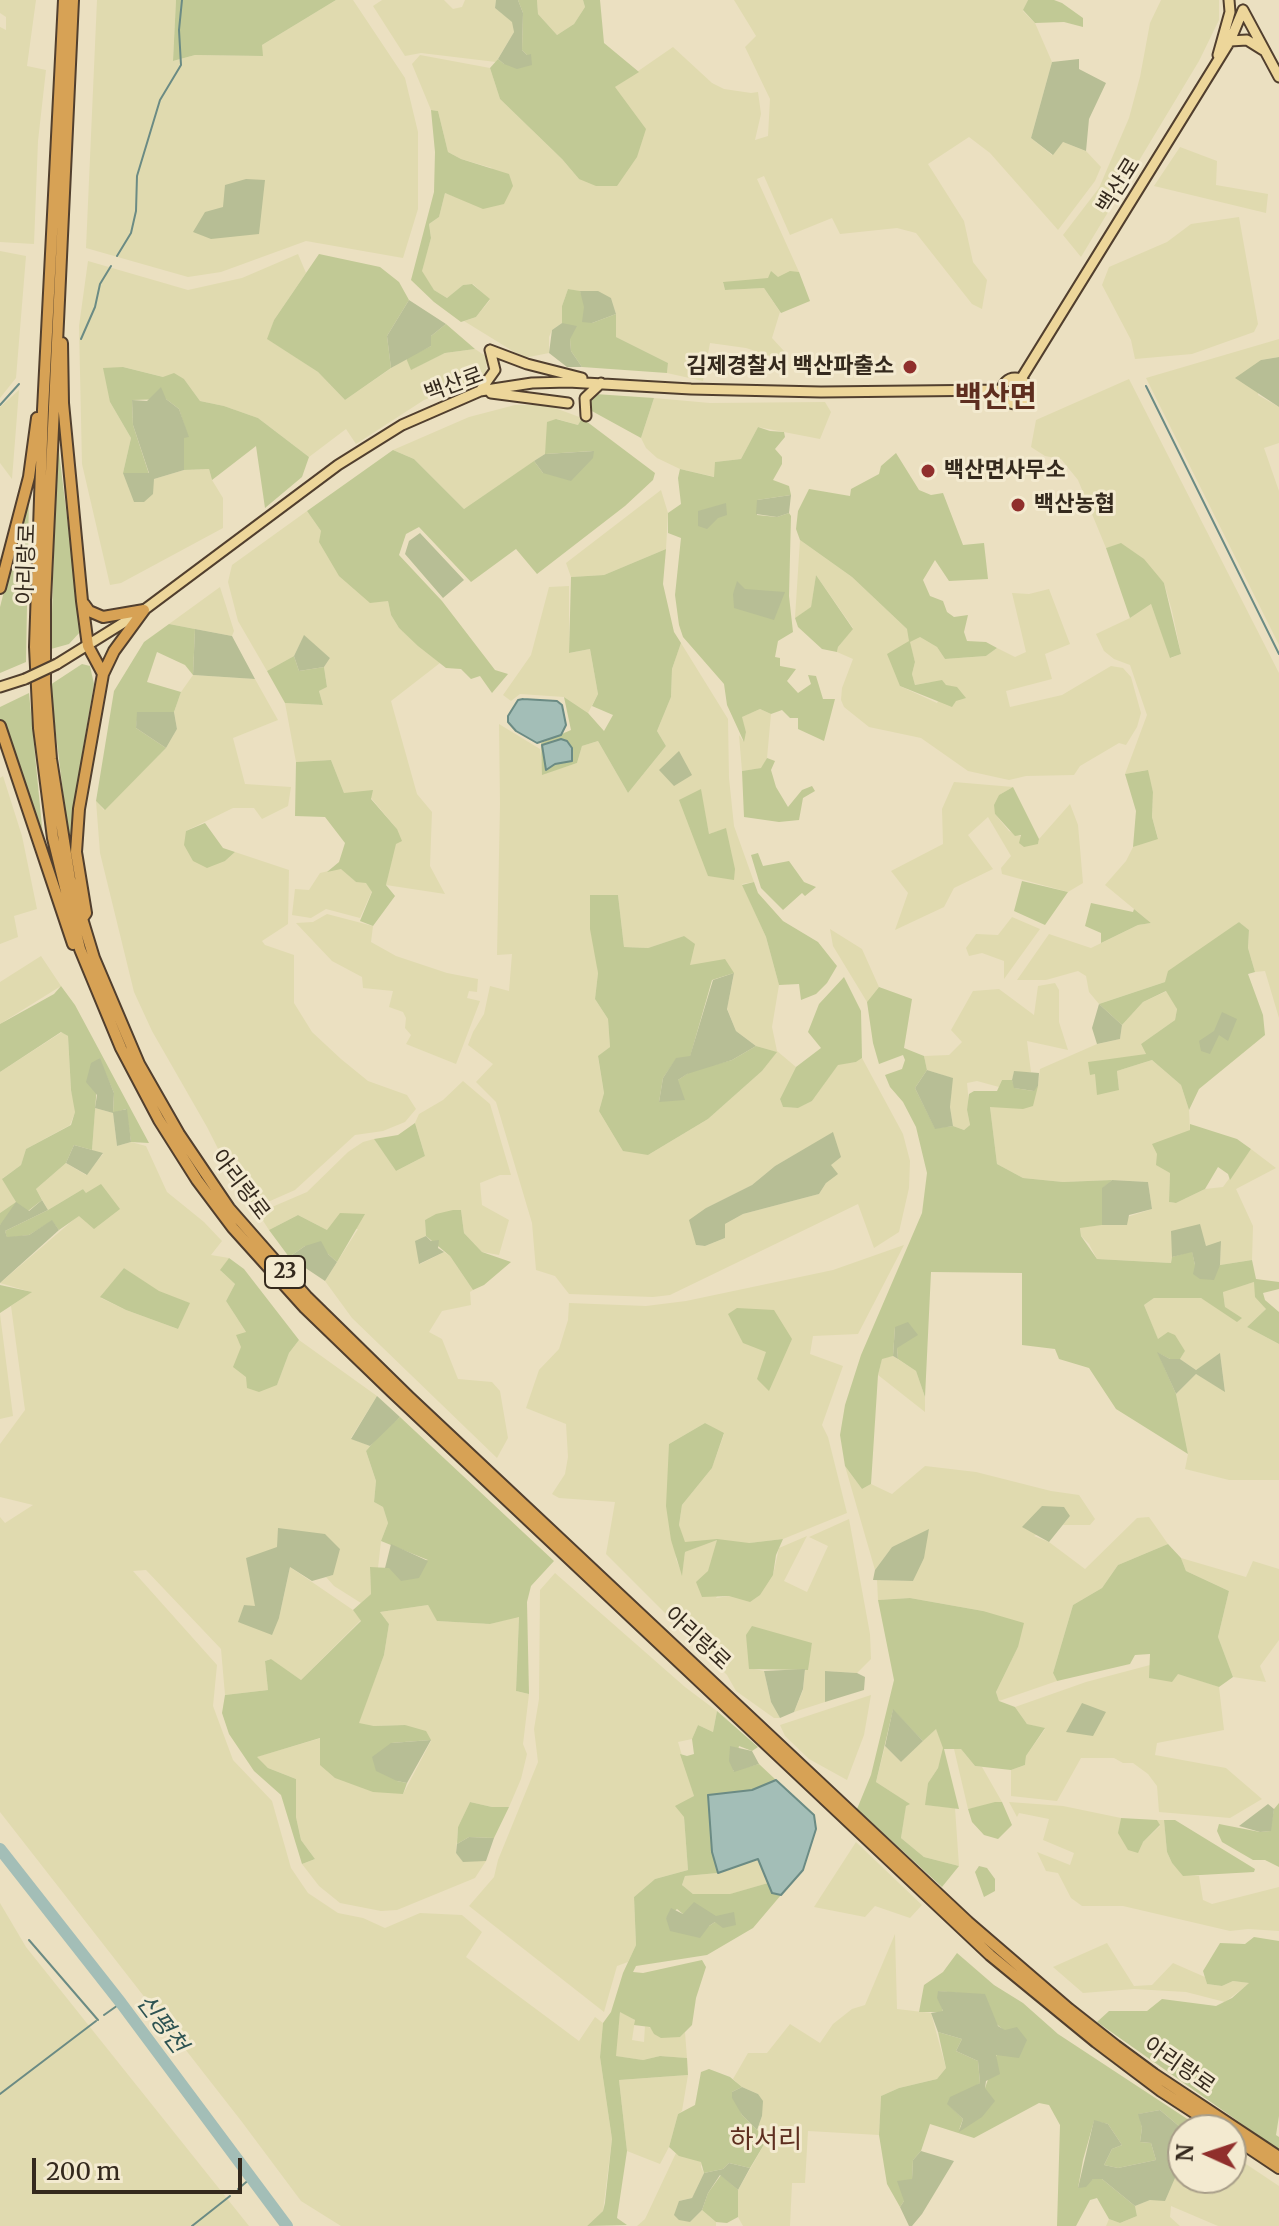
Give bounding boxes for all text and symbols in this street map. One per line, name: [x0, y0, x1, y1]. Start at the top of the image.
street label: 백산로: [1092, 153, 1146, 219]
place label: 김제경찰서 백산파출소: [686, 354, 894, 380]
marker: 김제경찰서 백산파출소: [901, 358, 919, 376]
street label: 백산로: [421, 362, 487, 408]
district label: 백산면: [955, 381, 1037, 417]
place label: 백산면사무소: [944, 458, 1065, 484]
marker: 백산면사무소: [919, 462, 937, 480]
place label: 백산농협: [1034, 492, 1115, 518]
marker: 백산농협: [1009, 496, 1027, 514]
street label: 아리랑로: [12, 523, 42, 605]
street label: 아리랑로: [205, 1145, 275, 1225]
road number: 23: [265, 1256, 305, 1288]
street label: 아리랑로: [658, 1602, 736, 1676]
water label: 신평천: [130, 1989, 192, 2059]
street label: 아리랑로: [1138, 2032, 1220, 2100]
north arrow: [1167, 2114, 1247, 2194]
district label: 하서리: [730, 2125, 802, 2157]
scale bar: [36, 2142, 246, 2192]
text: N: [1171, 2143, 1199, 2162]
text: 200 m: [46, 2156, 120, 2187]

